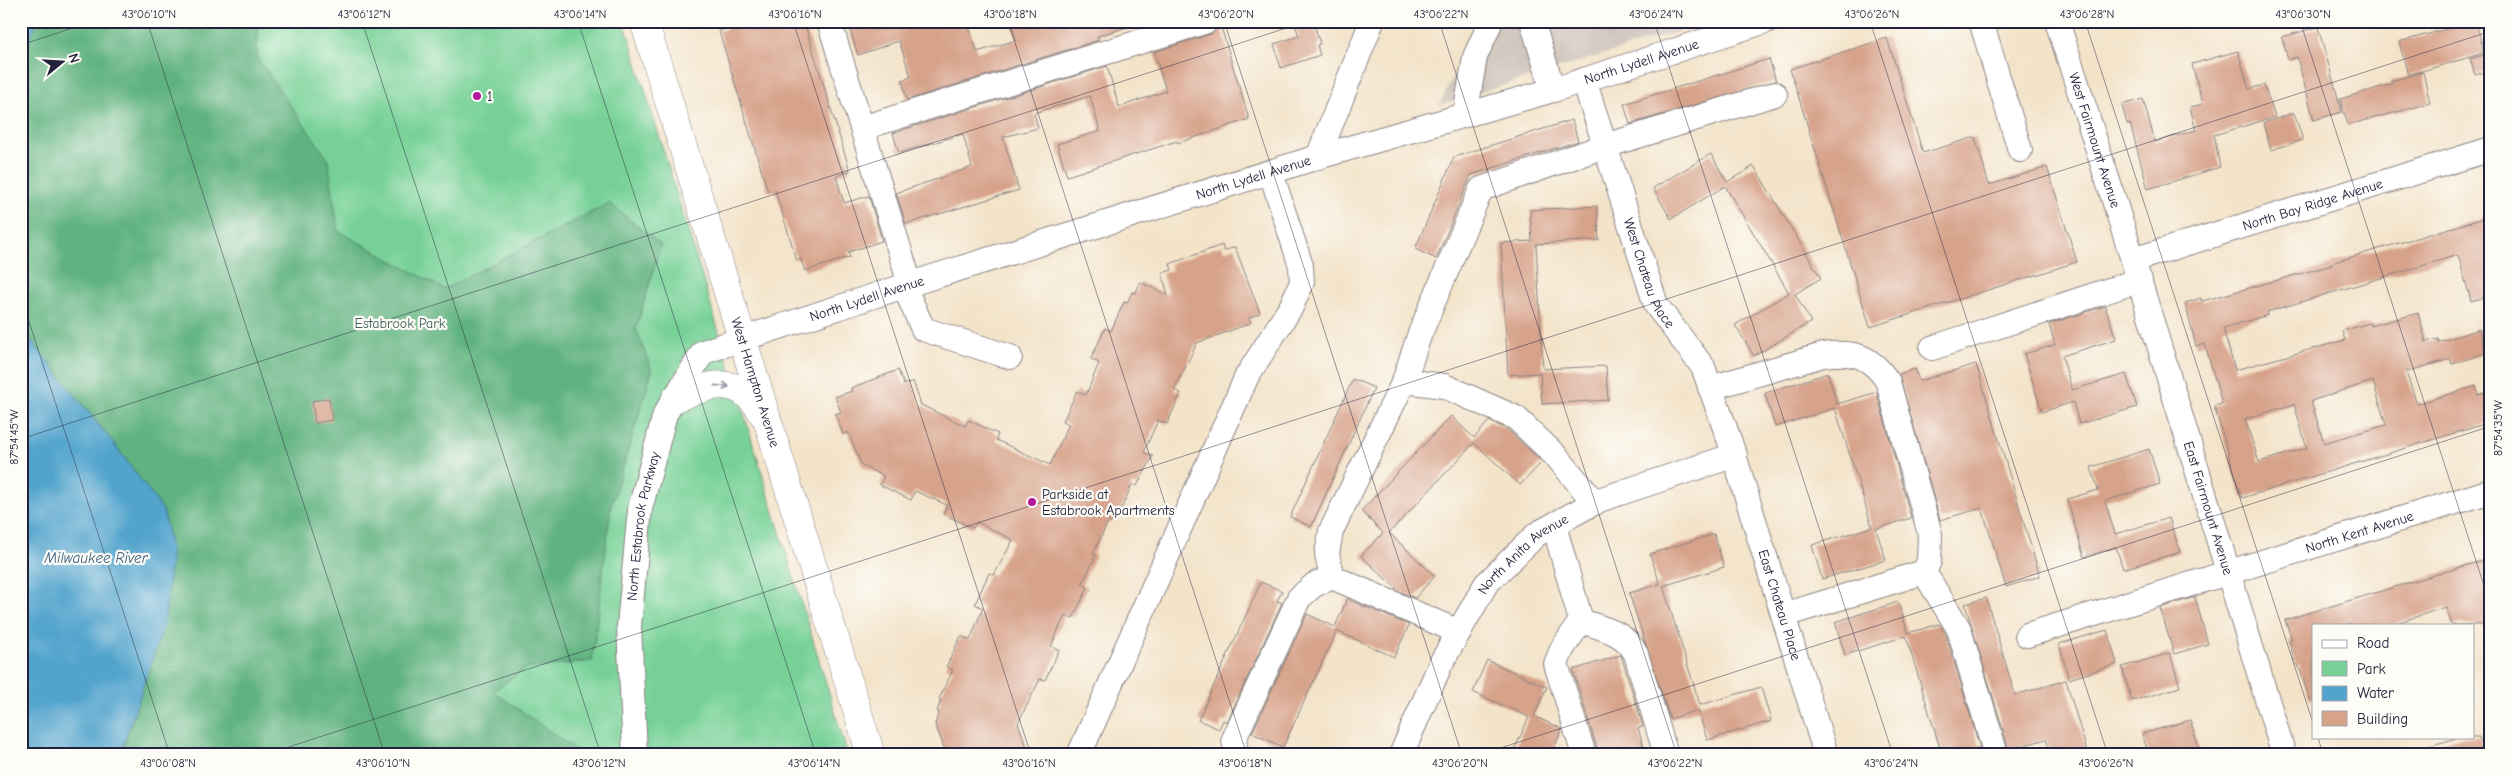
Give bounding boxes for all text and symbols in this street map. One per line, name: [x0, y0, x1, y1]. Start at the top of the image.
text: 43°06'10"N: [122, 7, 176, 21]
text: 43°06'12"N: [337, 7, 391, 21]
text: 43°06'14"N: [554, 7, 606, 21]
text: 43°06'16"N: [768, 7, 822, 21]
text: 43°06'18"N: [983, 7, 1037, 21]
text: 43°06'20"N: [1198, 7, 1254, 21]
text: 43°06'22"N: [1414, 7, 1468, 21]
text: 43°06'24"N: [1629, 7, 1683, 21]
text: 43°06'26"N: [1845, 7, 1899, 21]
text: 43°06'28"N: [2060, 7, 2114, 21]
text: 43°06'30"N: [2275, 7, 2331, 21]
street label: North Lydell Avenue: [1582, 35, 1701, 88]
north arrow: [38, 38, 88, 88]
text: N: [64, 51, 83, 65]
street label: West Fairmount Avenue: [2065, 70, 2124, 210]
place label: 1: [487, 88, 493, 105]
marker: 1: [471, 90, 483, 102]
street label: North Lydell Avenue: [1194, 151, 1313, 203]
street label: North Bay Ridge Avenue: [2240, 175, 2385, 234]
street label: West Chateau Place: [1620, 216, 1679, 331]
street label: North Lydell Avenue: [807, 272, 926, 325]
park label: Estabrook Park: [355, 315, 446, 332]
street label: West Hampton Avenue: [728, 315, 784, 449]
one-way arrow: [714, 381, 730, 390]
text: 87°54'35"W: [2491, 400, 2505, 456]
text: 87°54'45"W: [7, 409, 21, 465]
street label: East Fairmount Avenue: [2180, 439, 2237, 577]
street label: North Estabrook Parkway: [623, 449, 663, 602]
place label: Parkside at Estabrook Apartments: [1042, 486, 1175, 519]
marker: Parkside at Estabrook Apartments: [1026, 496, 1038, 508]
street label: North Kent Avenue: [2303, 507, 2416, 557]
street label: North Anita Avenue: [1474, 510, 1571, 597]
street label: East Chateau Place: [1755, 547, 1805, 662]
water label: Milwaukee River: [43, 549, 149, 567]
legend: [2312, 624, 2474, 738]
text: Road: [2357, 634, 2389, 652]
text: Park: [2357, 660, 2386, 678]
text: Water: [2357, 684, 2394, 702]
text: Building: [2357, 710, 2408, 728]
text: 43°06'08"N: [140, 756, 196, 770]
text: 43°06'10"N: [356, 756, 410, 770]
text: 43°06'12"N: [572, 756, 626, 770]
text: 43°06'14"N: [788, 756, 840, 770]
text: 43°06'16"N: [1002, 756, 1056, 770]
text: 43°06'18"N: [1218, 756, 1272, 770]
text: 43°06'20"N: [1432, 756, 1488, 770]
text: 43°06'22"N: [1648, 756, 1702, 770]
text: 43°06'24"N: [1864, 756, 1918, 770]
text: 43°06'26"N: [2079, 756, 2133, 770]

